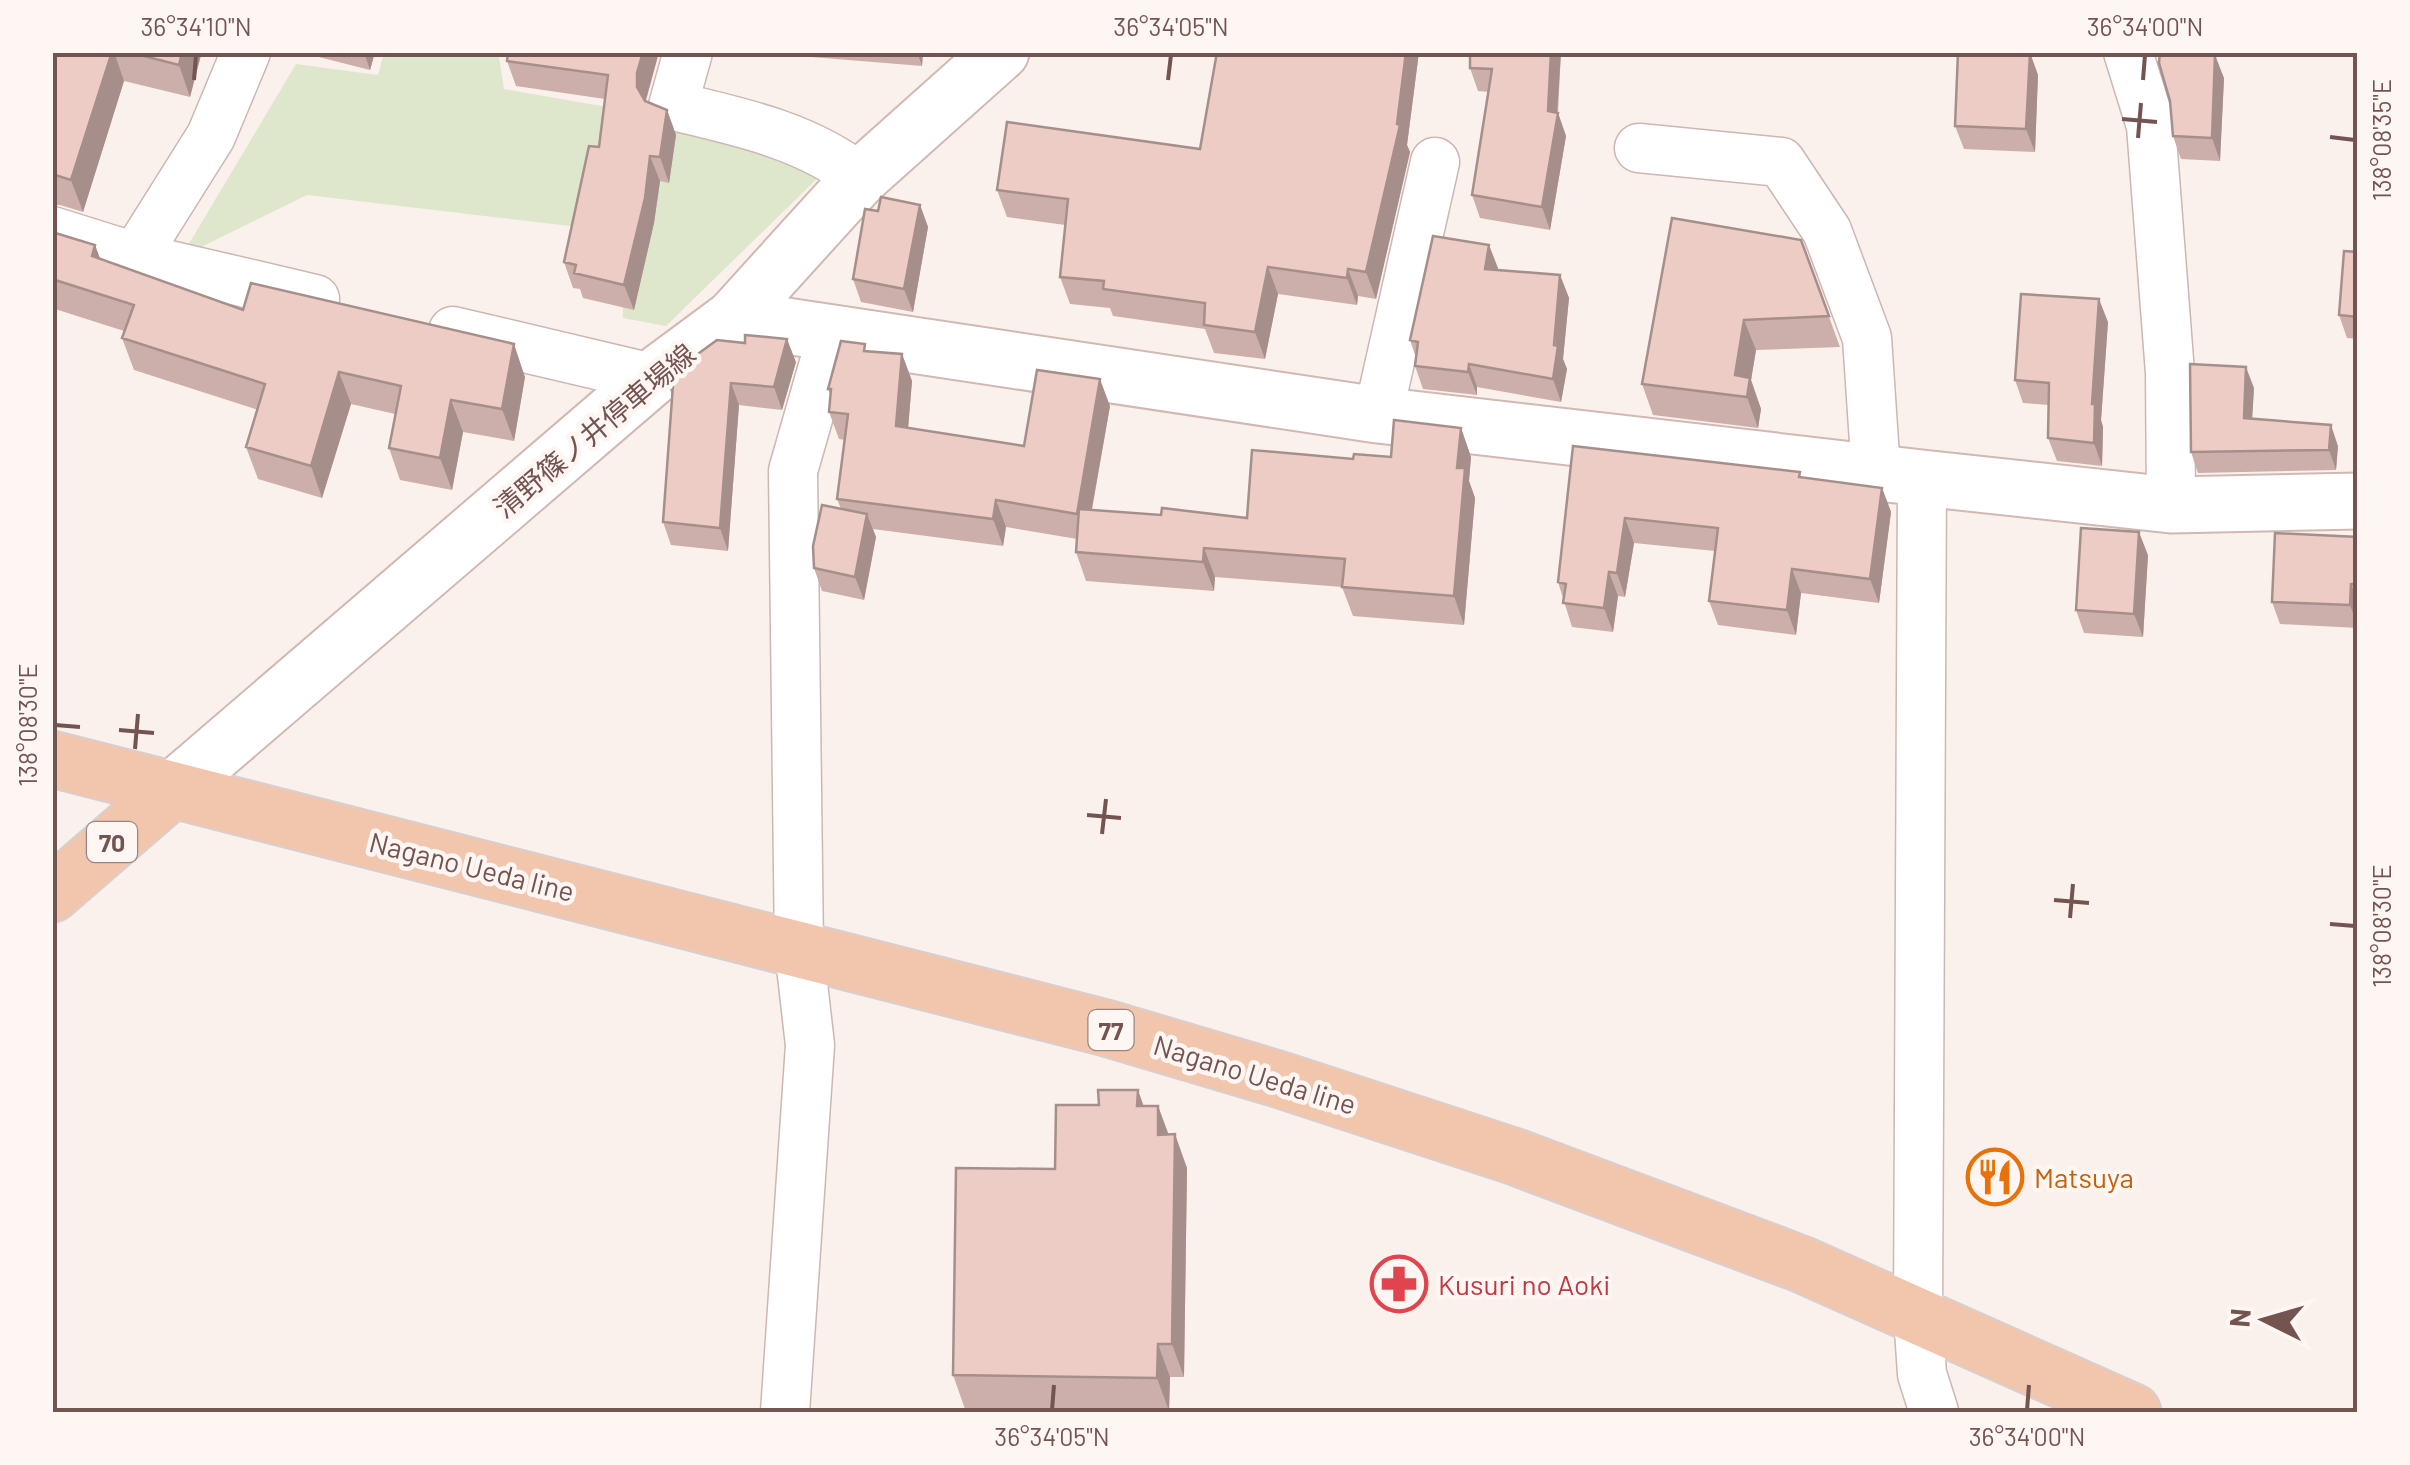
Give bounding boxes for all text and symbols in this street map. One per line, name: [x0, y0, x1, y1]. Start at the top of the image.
text: 36°34'10"N: [140, 11, 252, 41]
text: 36°34'05"N: [1113, 11, 1229, 41]
text: 36°34'00"N: [2087, 11, 2203, 41]
text: 138°08'35"E: [2366, 79, 2396, 201]
street label: 清野篠ノ井停車場線: [487, 336, 701, 524]
text: 138°08'30"E: [12, 663, 42, 787]
road number: 70: [87, 822, 137, 862]
street label: Nagano Ueda line: [366, 824, 578, 908]
text: 138°08'30"E: [2366, 864, 2396, 988]
road number: 77: [1088, 1010, 1134, 1050]
street label: Nagano Ueda line: [1150, 1027, 1360, 1121]
restaurant icon: Matsuya: [1965, 1147, 2025, 1207]
place label: Matsuya: [2034, 1160, 2134, 1194]
pharmacy icon: Kusuri no Aoki: [1369, 1254, 1429, 1314]
place label: Kusuri no Aoki: [1438, 1267, 1610, 1301]
north arrow: [2215, 1270, 2315, 1370]
text: N: [2221, 1307, 2257, 1328]
text: 36°34'05"N: [994, 1421, 1110, 1451]
text: 36°34'00"N: [1969, 1421, 2085, 1451]

